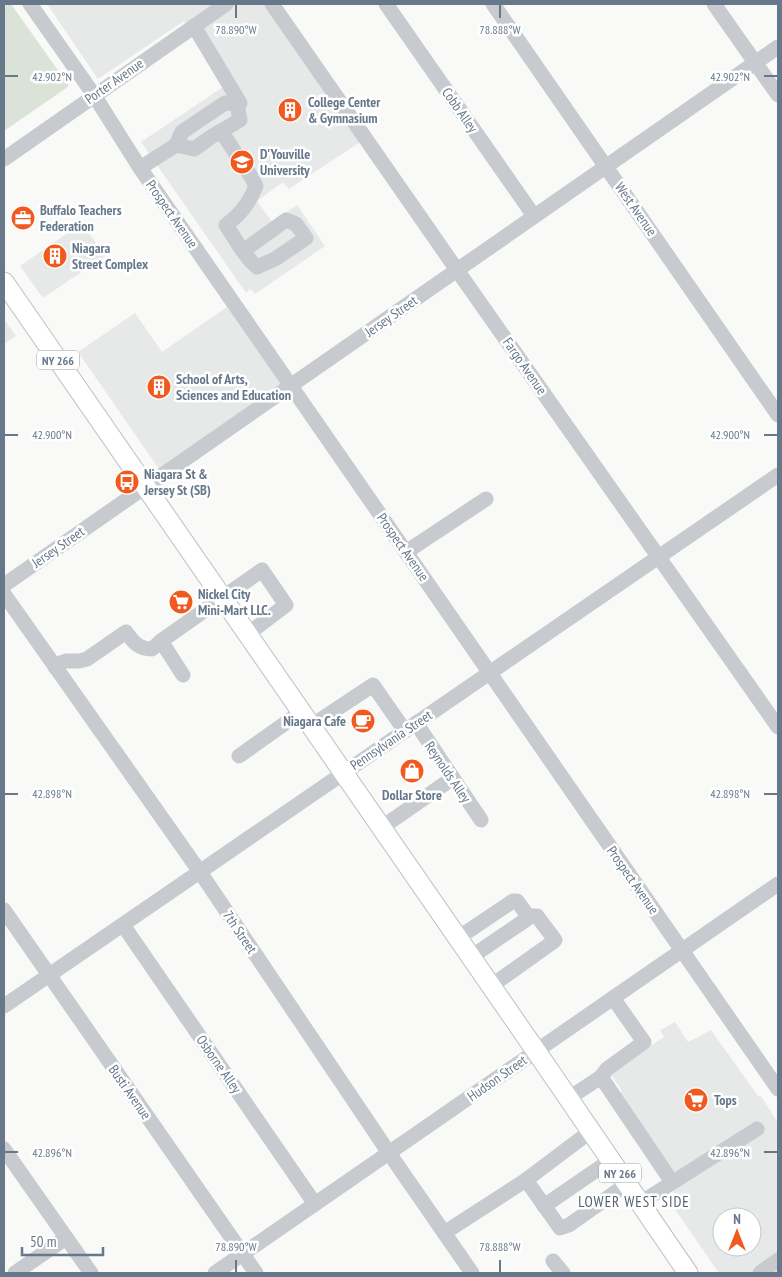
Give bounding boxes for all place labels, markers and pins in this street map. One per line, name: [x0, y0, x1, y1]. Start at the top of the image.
place label: College Center & Gymnasium: [308, 93, 381, 127]
building icon: College Center & Gymnasium: [277, 97, 303, 123]
place label: D'Youville University: [260, 145, 310, 179]
school or university icon: D'Youville University: [229, 149, 255, 175]
place label: Buffalo Teachers Federation: [40, 201, 122, 235]
office icon: Buffalo Teachers Federation: [10, 205, 36, 231]
place label: Niagara Street Complex: [72, 239, 149, 273]
building icon: Niagara Street Complex: [42, 243, 68, 269]
place label: School of Arts, Sciences and Education: [176, 370, 291, 404]
building icon: School of Arts, Sciences and Education: [146, 374, 172, 400]
place label: Niagara St & Jersey St (SB): [143, 465, 211, 499]
bus stop icon: Niagara St & Jersey St (SB): [114, 469, 140, 495]
place label: Nickel City Mini-Mart LLC.: [198, 585, 271, 619]
supermarket icon: Nickel City Mini-Mart LLC.: [168, 589, 194, 615]
cafe icon: Niagara Cafe: [350, 708, 376, 734]
place label: Niagara Cafe: [283, 712, 346, 730]
shop icon: Dollar Store: [399, 758, 425, 784]
place label: Dollar Store: [382, 786, 442, 804]
supermarket icon: Tops: [683, 1087, 709, 1113]
place label: Tops: [714, 1091, 737, 1109]

